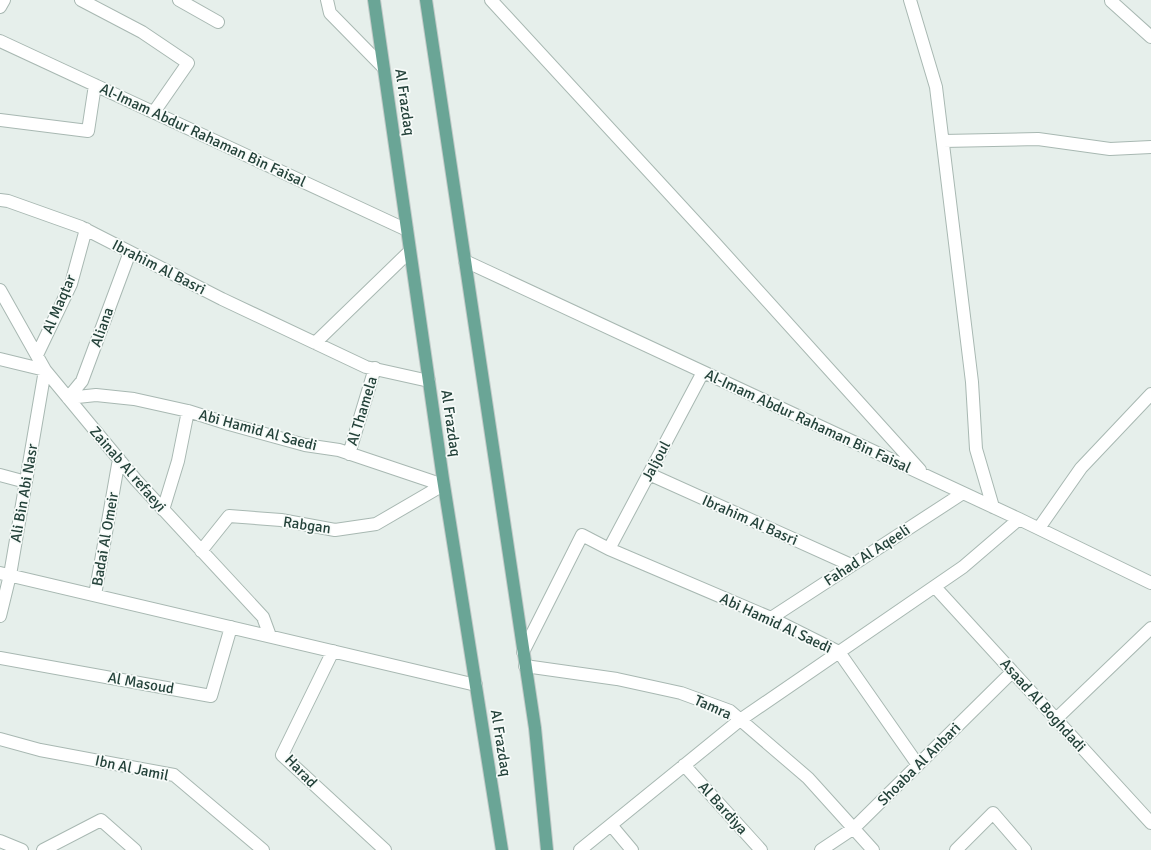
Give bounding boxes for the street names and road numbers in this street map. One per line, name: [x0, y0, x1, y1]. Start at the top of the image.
street label: Al Frazdaq: [391, 67, 419, 137]
street label: Al-Imam Abdur Rahaman Bin Faisal: [97, 79, 309, 191]
street label: Ibrahim Al Basri: [109, 236, 209, 298]
street label: Al Maqtar: [38, 271, 80, 336]
street label: Aliana: [87, 305, 117, 349]
street label: Al-Imam Abdur Rahaman Bin Faisal: [702, 365, 914, 477]
street label: Al Thamela: [343, 374, 381, 448]
street label: Al Frazdaq: [437, 388, 465, 458]
street label: Abi Hamid Al Saedi: [197, 406, 319, 454]
street label: Zainab Al refaeyi: [86, 423, 170, 515]
street label: Jaljoul: [638, 438, 674, 484]
street label: Ali Bin Abi Nasr: [6, 442, 42, 544]
street label: Badai Al Omeir: [88, 490, 122, 587]
street label: Ibrahim Al Basri: [699, 491, 801, 549]
street label: Rabgan: [282, 513, 332, 537]
street label: Fahad Al Aqeeli: [821, 520, 913, 590]
street label: Abi Hamid Al Saedi: [717, 589, 835, 657]
street label: Asaad Al Boghdadi: [996, 655, 1090, 755]
street label: Al Masoud: [106, 668, 176, 698]
street label: Tamra: [692, 691, 734, 723]
street label: Al Frazdaq: [487, 708, 515, 778]
street label: Shoaba Al Anbari: [874, 719, 964, 809]
street label: Ibn Al Jamil: [94, 751, 170, 785]
street label: Harad: [281, 751, 321, 791]
street label: Al Bardiya: [695, 778, 751, 838]

